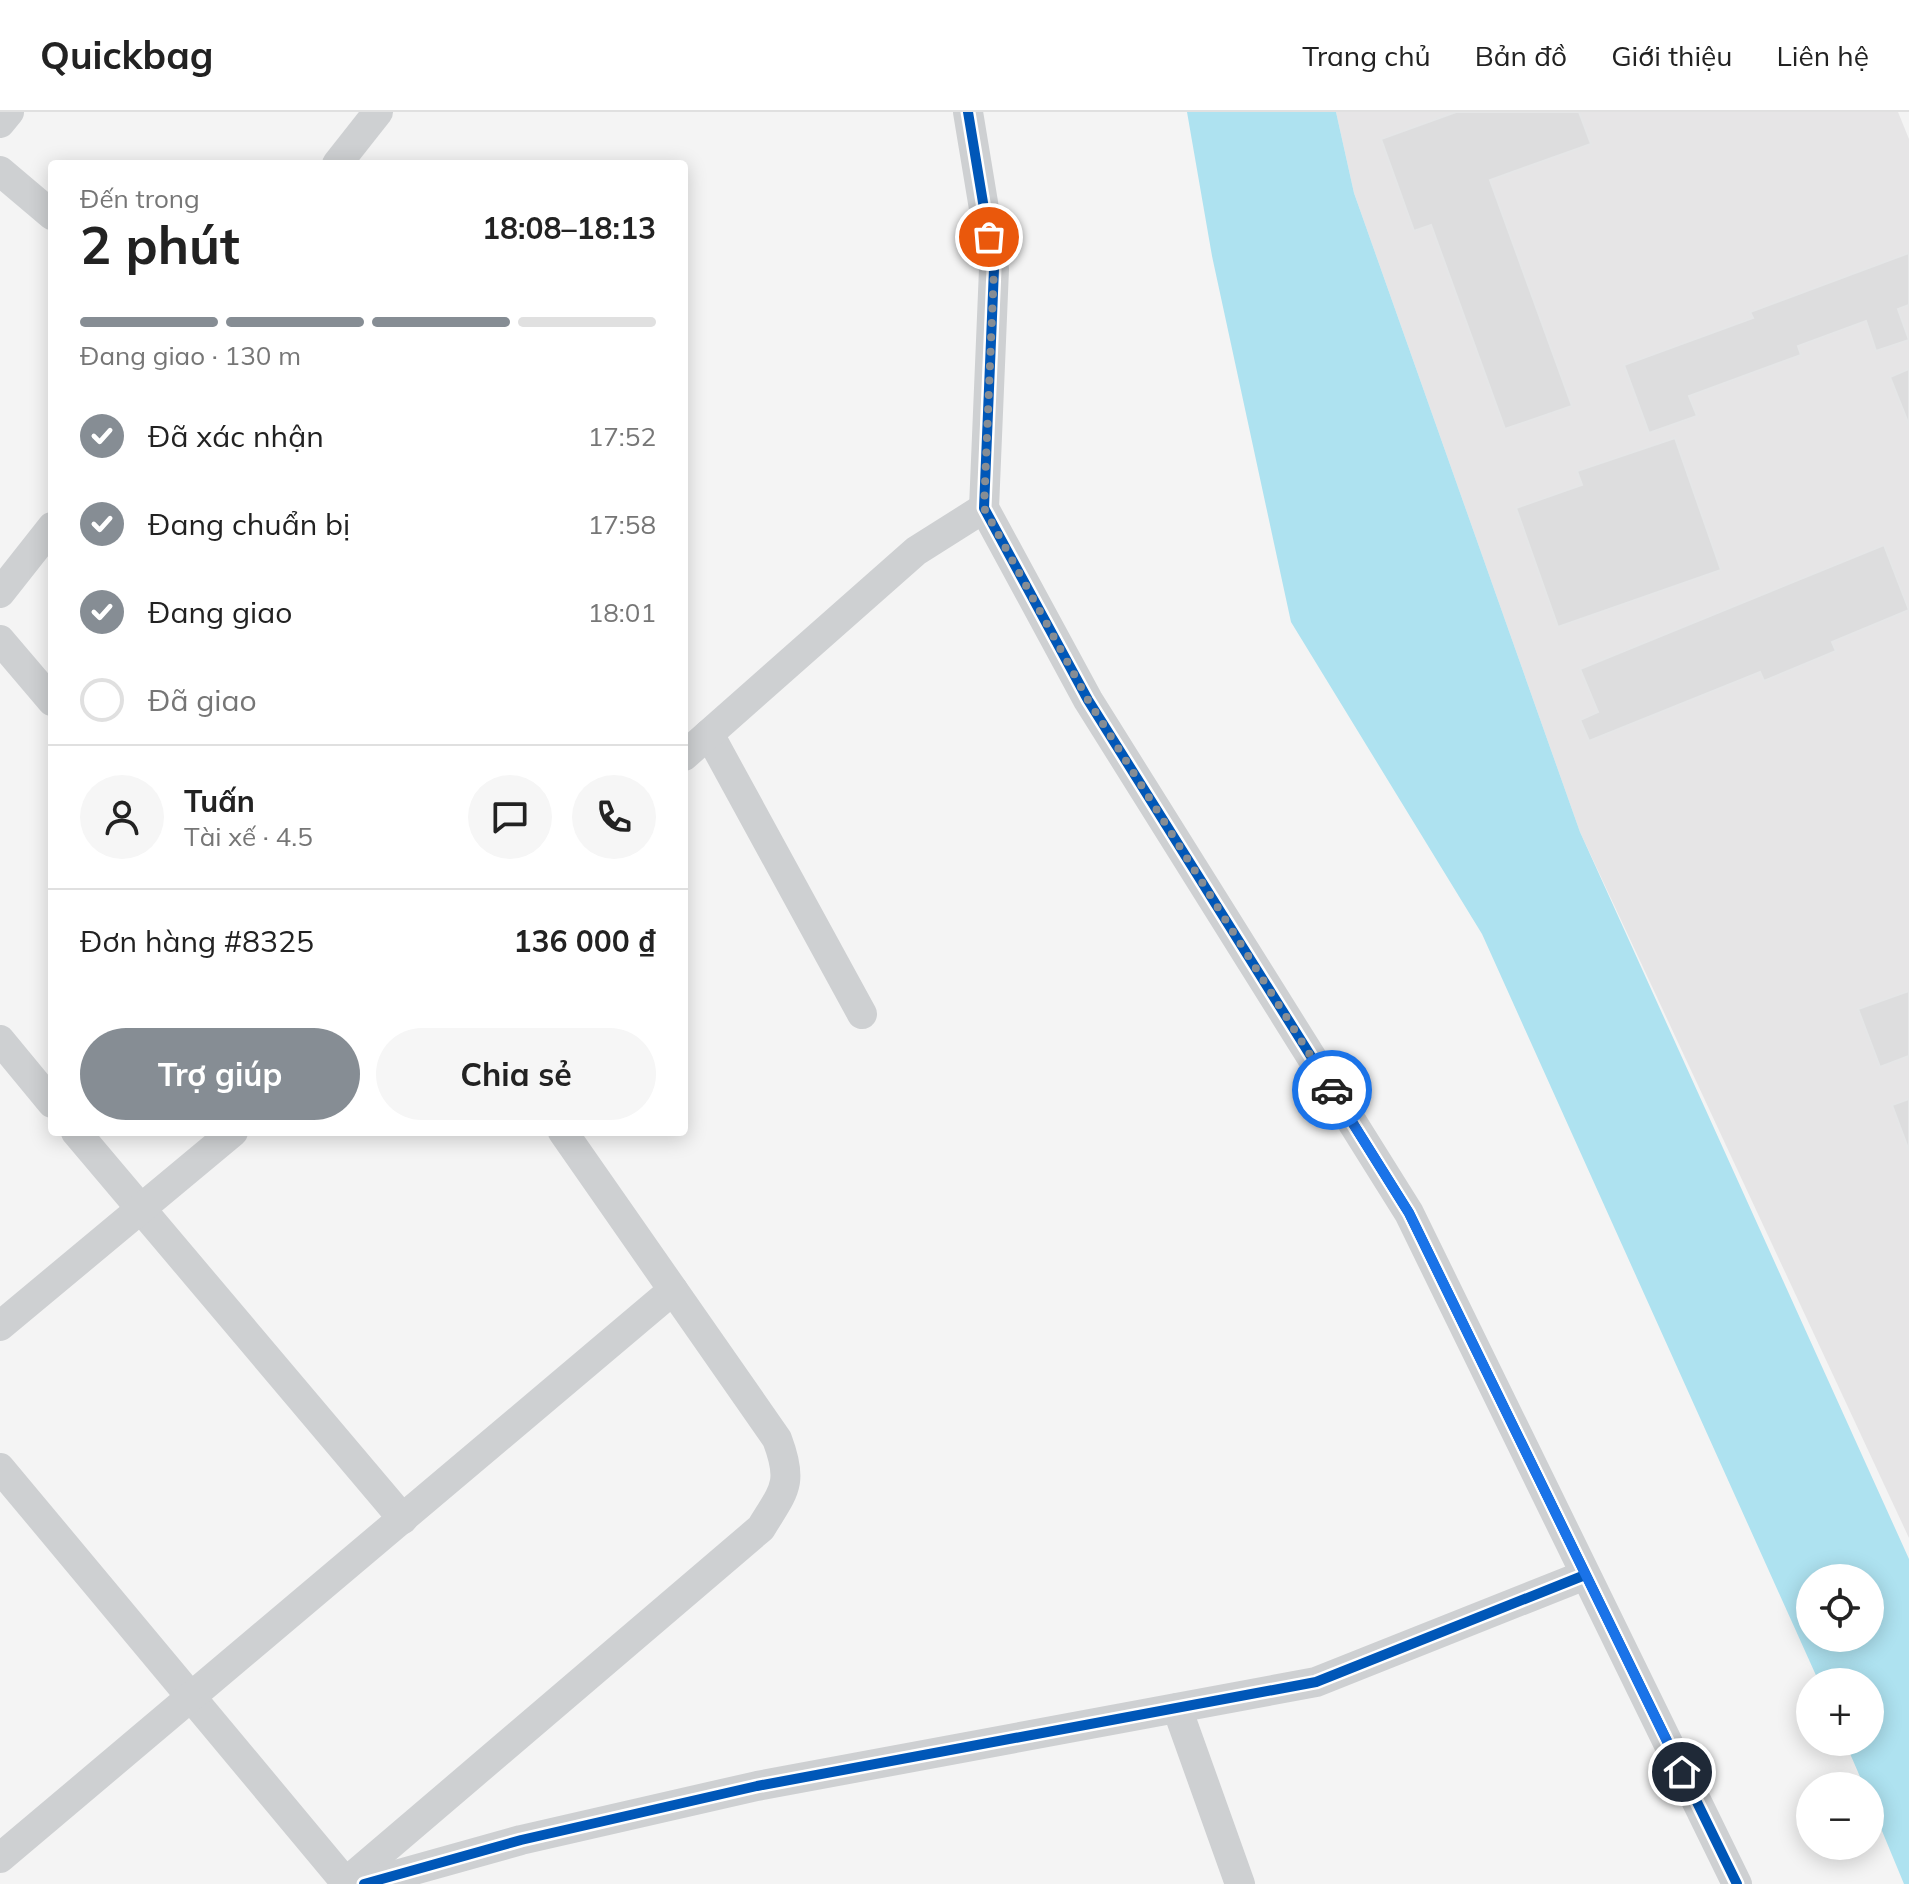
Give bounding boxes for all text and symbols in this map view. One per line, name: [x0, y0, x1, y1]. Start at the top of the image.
text: Quickbag: [40, 31, 213, 79]
text: Trang chủ: [1302, 38, 1431, 73]
text: Bản đồ: [1475, 38, 1567, 73]
text: Giới thiệu: [1611, 38, 1732, 73]
text: Liên hệ: [1776, 38, 1869, 73]
text: Đến trong: [80, 182, 200, 215]
pin: [955, 203, 1023, 271]
text: 18:08–18:13: [482, 209, 656, 247]
text: 2 phút: [80, 212, 240, 277]
icon: bag: [967, 215, 1011, 259]
text: Đang giao · 130 m: [80, 339, 301, 372]
icon: check: [80, 414, 124, 458]
text: Đã xác nhận: [148, 417, 324, 455]
text: 17:52: [588, 420, 656, 453]
icon: check: [80, 502, 124, 546]
text: Đang chuẩn bị: [148, 505, 350, 543]
text: 17:58: [588, 508, 656, 541]
icon: check: [80, 590, 124, 634]
text: Đang giao: [148, 593, 292, 631]
text: 18:01: [588, 596, 656, 629]
text: Đã giao: [148, 681, 257, 719]
button: person: [80, 775, 164, 859]
button: chat: [468, 775, 552, 859]
button: phone: [572, 775, 656, 859]
text: Tuấn: [184, 782, 255, 820]
text: Tài xế · 4.5: [184, 820, 313, 853]
text: Đơn hàng #8325: [80, 922, 314, 960]
text: 136 000 ₫: [514, 922, 656, 960]
button: Trợ giúp: [80, 1028, 360, 1120]
button: Chia sẻ: [376, 1028, 656, 1120]
courier: [1292, 1050, 1372, 1130]
icon: car: [1310, 1068, 1354, 1112]
map controls: [1796, 1564, 1884, 1860]
button: locate: [1796, 1564, 1884, 1652]
button: +: [1796, 1668, 1884, 1756]
pin: [1648, 1738, 1716, 1806]
icon: home: [1660, 1750, 1704, 1794]
button: −: [1796, 1772, 1884, 1860]

